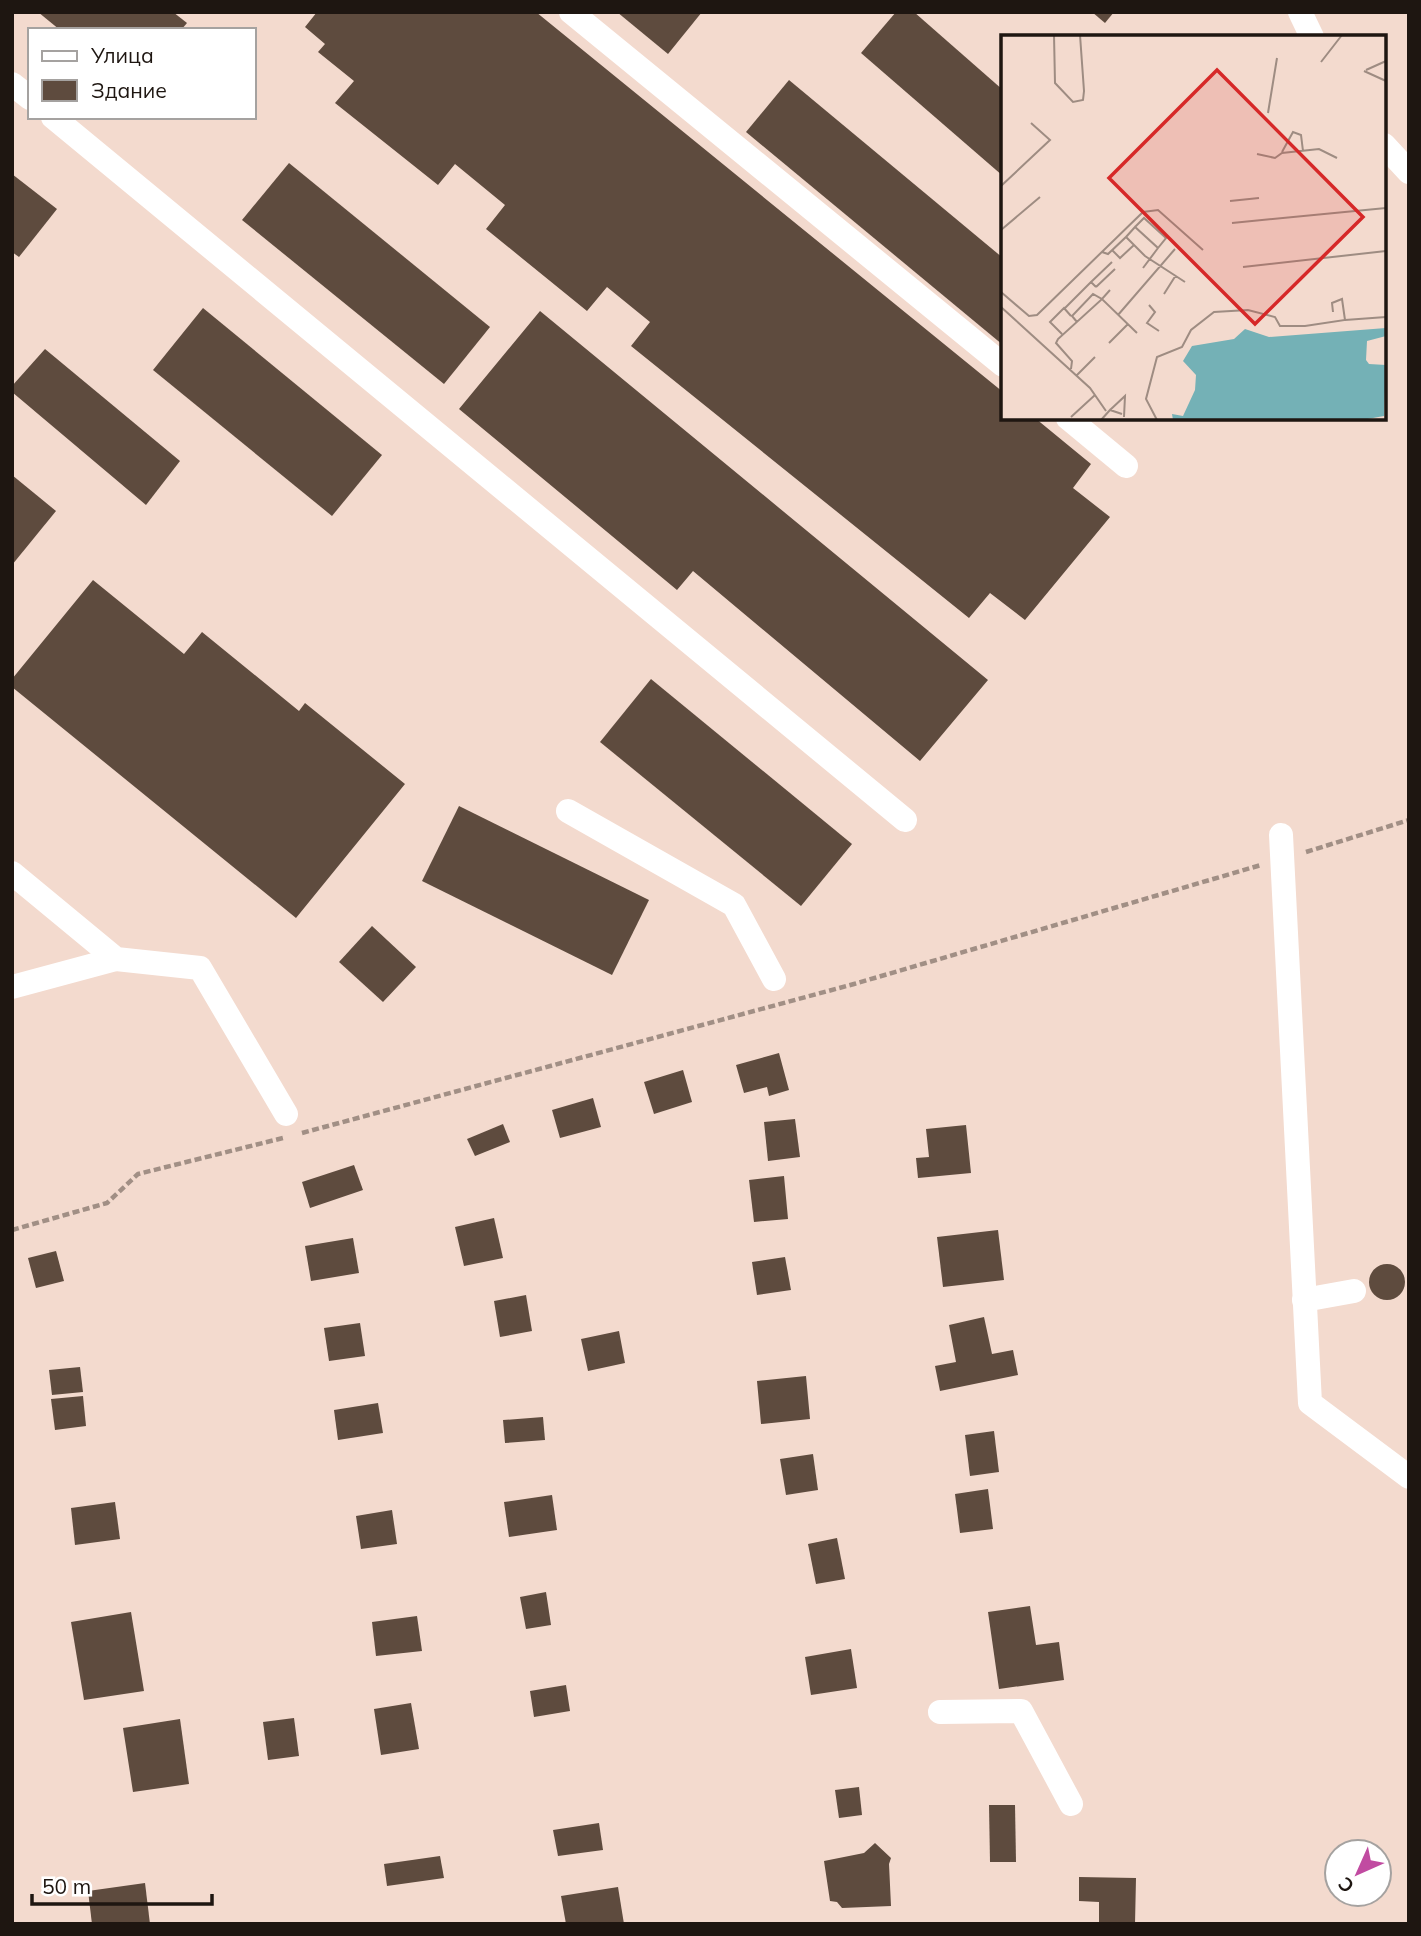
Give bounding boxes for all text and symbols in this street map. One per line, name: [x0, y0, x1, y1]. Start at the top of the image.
legend: [28, 28, 256, 119]
inset map: [1001, 35, 1386, 420]
text: Улица: [90, 42, 154, 68]
text: Здание: [91, 77, 167, 103]
north arrow: [1323, 1838, 1393, 1908]
scale bar: [32, 1862, 212, 1906]
text: С: [1333, 1872, 1359, 1898]
text: 50 m: [42, 1873, 91, 1899]

